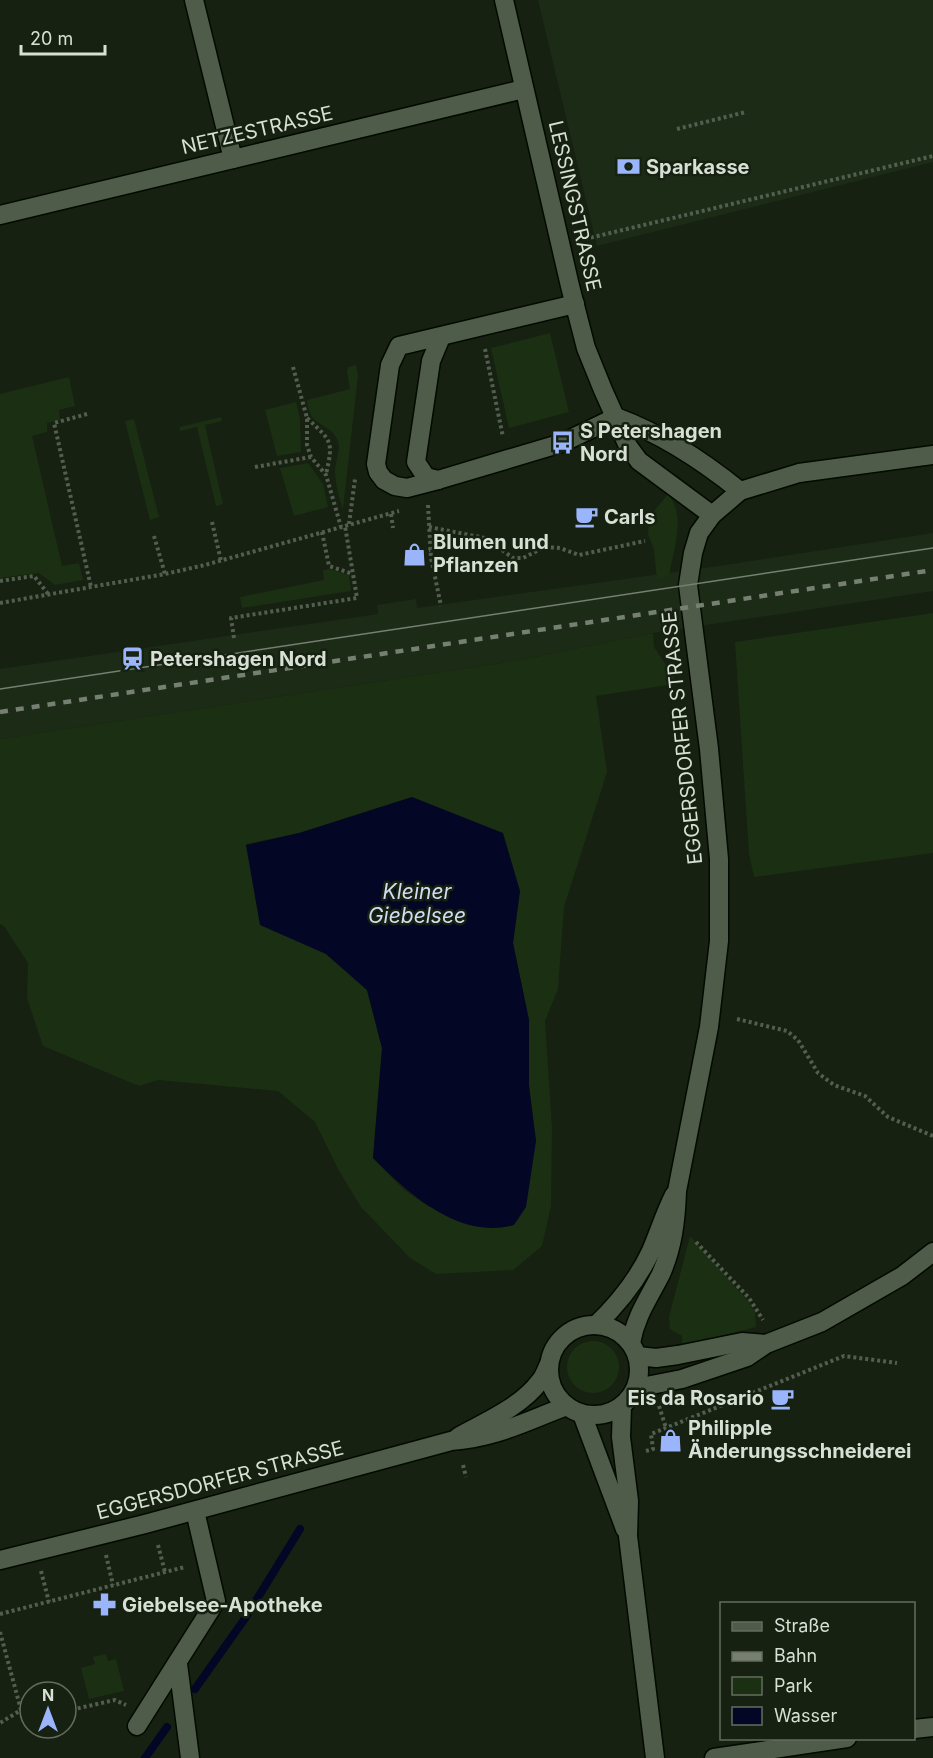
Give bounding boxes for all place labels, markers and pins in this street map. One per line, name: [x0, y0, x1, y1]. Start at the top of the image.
bank icon: Sparkasse: [615, 154, 641, 180]
place label: Sparkasse: [646, 155, 750, 179]
place label: S Petershagen Nord: [580, 419, 722, 466]
bus stop icon: S Petershagen Nord: [549, 430, 575, 456]
cafe icon: Carls: [573, 504, 599, 530]
place label: Carls: [604, 505, 655, 529]
place label: Blumen und Pflanzen: [433, 530, 549, 577]
shop icon: Blumen und Pflanzen: [402, 541, 428, 567]
station icon: Petershagen Nord: [119, 646, 145, 672]
place label: Petershagen Nord: [150, 647, 327, 671]
cafe icon: Eis da Rosario: [769, 1385, 795, 1411]
place label: Eis da Rosario: [628, 1386, 764, 1410]
place label: Philipple Änderungsschneiderei: [688, 1416, 912, 1463]
shop icon: Philipple Änderungsschneiderei: [657, 1427, 683, 1453]
pharmacy icon: Giebelsee-Apotheke: [91, 1592, 117, 1618]
place label: Giebelsee-Apotheke: [122, 1593, 323, 1617]

